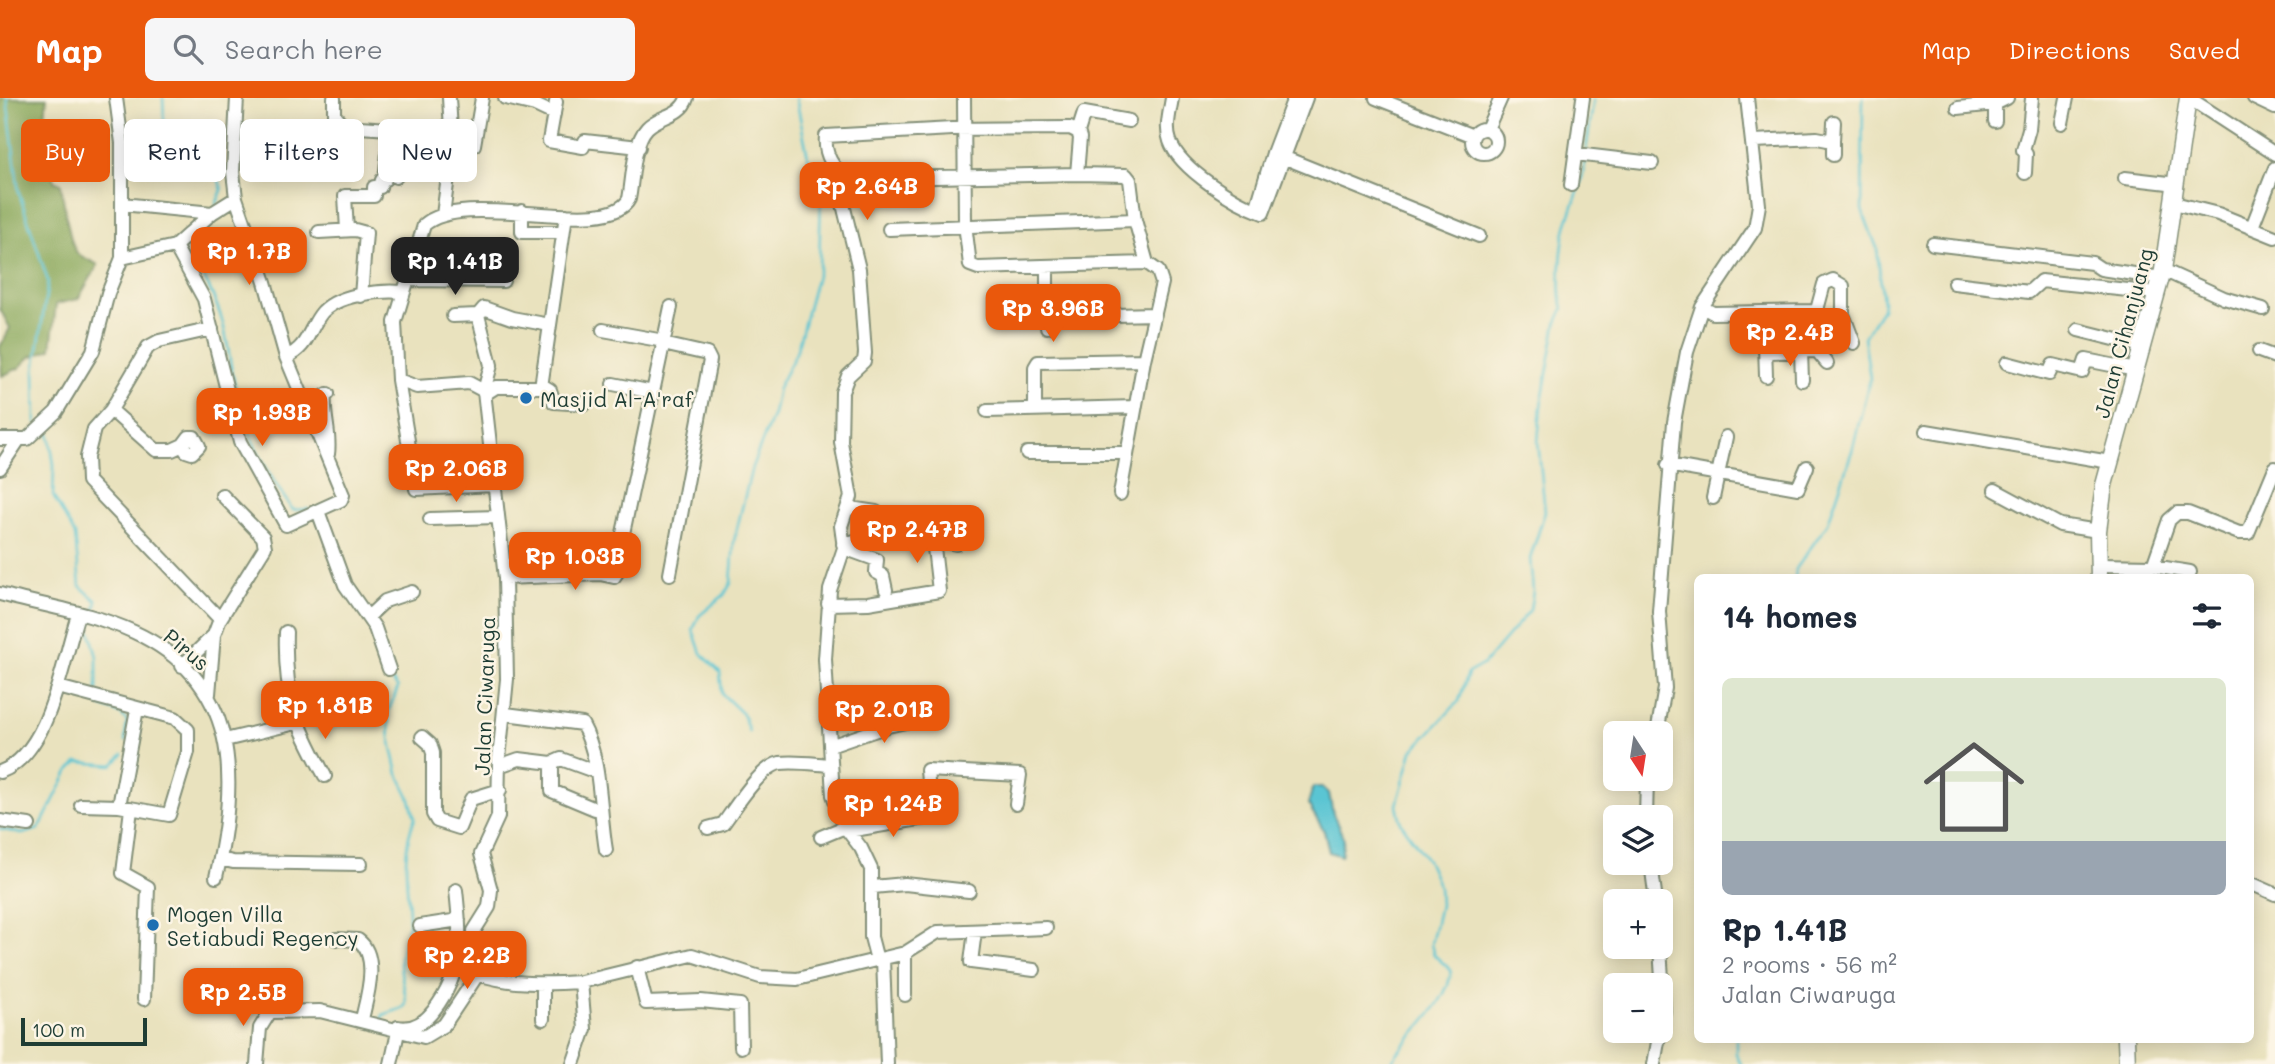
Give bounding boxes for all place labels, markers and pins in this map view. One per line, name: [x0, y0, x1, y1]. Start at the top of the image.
pin: Rp 2.64B: [795, 162, 939, 222]
pin: Rp 1.7B: [184, 228, 314, 287]
pin: Rp 1.41B: [383, 238, 527, 297]
pin: Rp 3.96B: [981, 285, 1125, 344]
pin: Rp 2.4B: [1725, 308, 1855, 368]
place label: Masjid Al-A'raf: [540, 385, 694, 412]
pin: Rp 1.93B: [190, 388, 334, 448]
marker: Masjid Al-A'raf: [518, 390, 534, 406]
pin: Rp 2.06B: [384, 444, 528, 504]
pin: Rp 2.47B: [845, 505, 989, 565]
pin: Rp 1.03B: [503, 532, 647, 592]
pin: Rp 1.81B: [253, 682, 397, 741]
pin: Rp 2.01B: [812, 686, 956, 745]
pin: Rp 1.24B: [821, 780, 965, 839]
place label: Mogen Villa Setiabudi Regency: [167, 900, 358, 951]
marker: Mogen Villa Setiabudi Regency: [145, 917, 161, 933]
pin: Rp 2.2B: [402, 932, 532, 991]
pin: Rp 2.5B: [178, 968, 308, 1028]

